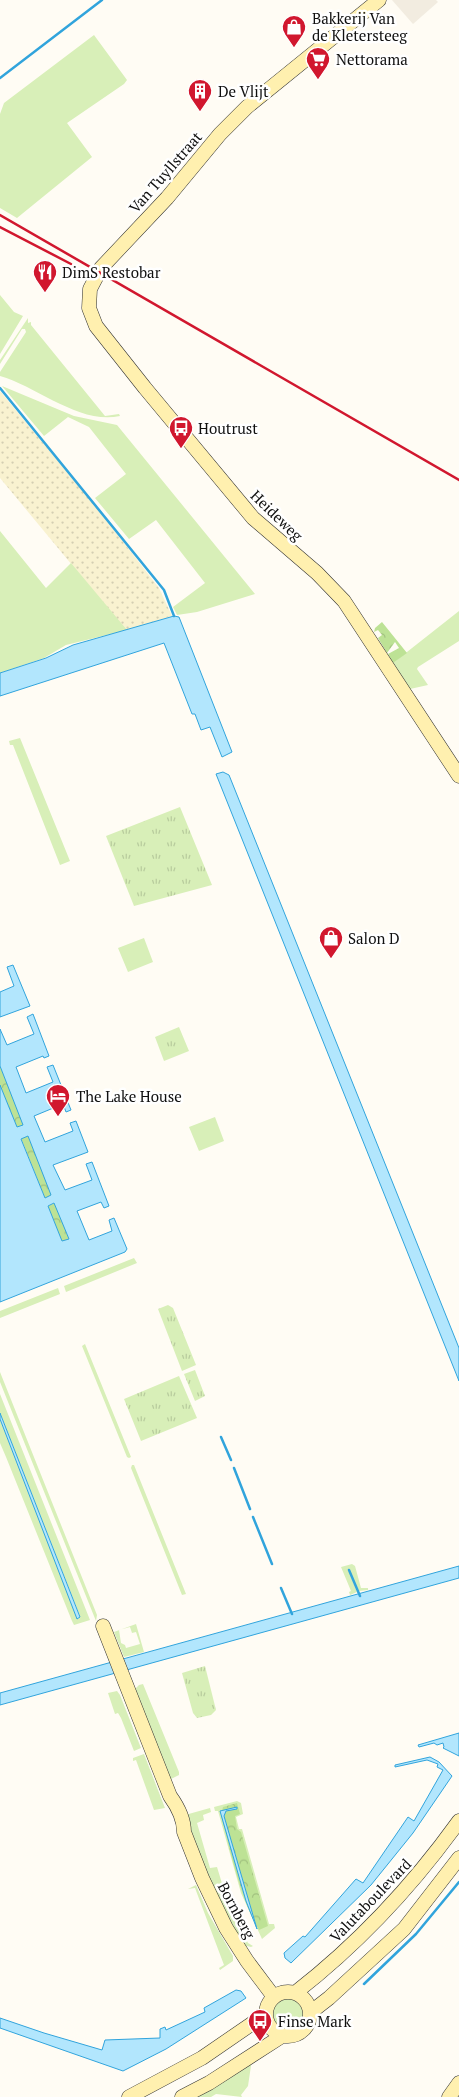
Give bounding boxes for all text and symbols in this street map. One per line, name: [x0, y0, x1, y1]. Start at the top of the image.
place label: Bakkerij Van de Kletersteeg: [312, 8, 408, 45]
shop icon: Bakkerij Van de Kletersteeg: [281, 14, 307, 48]
supermarket icon: Nettorama: [305, 46, 331, 80]
place label: Nettorama: [336, 49, 408, 69]
building icon: De Vlijt: [187, 78, 213, 112]
place label: De Vlijt: [218, 81, 269, 101]
street label: Van Tuyllstraat: [124, 127, 206, 217]
restaurant icon: DimS Restobar: [32, 259, 58, 293]
place label: DimS Restobar: [62, 262, 161, 282]
bus stop icon: Houtrust: [168, 415, 194, 449]
place label: Houtrust: [198, 418, 258, 438]
street label: Heideweg: [247, 485, 308, 546]
shop icon: Salon D: [318, 925, 344, 959]
place label: Salon D: [348, 928, 400, 948]
hotel icon: The Lake House: [45, 1083, 71, 1117]
place label: The Lake House: [76, 1086, 182, 1106]
street label: Valutaboulevard: [325, 1854, 415, 1946]
street label: Bornberg: [214, 1878, 261, 1943]
bus stop icon: Finse Mark: [247, 2008, 273, 2042]
place label: Finse Mark: [278, 2011, 352, 2031]

